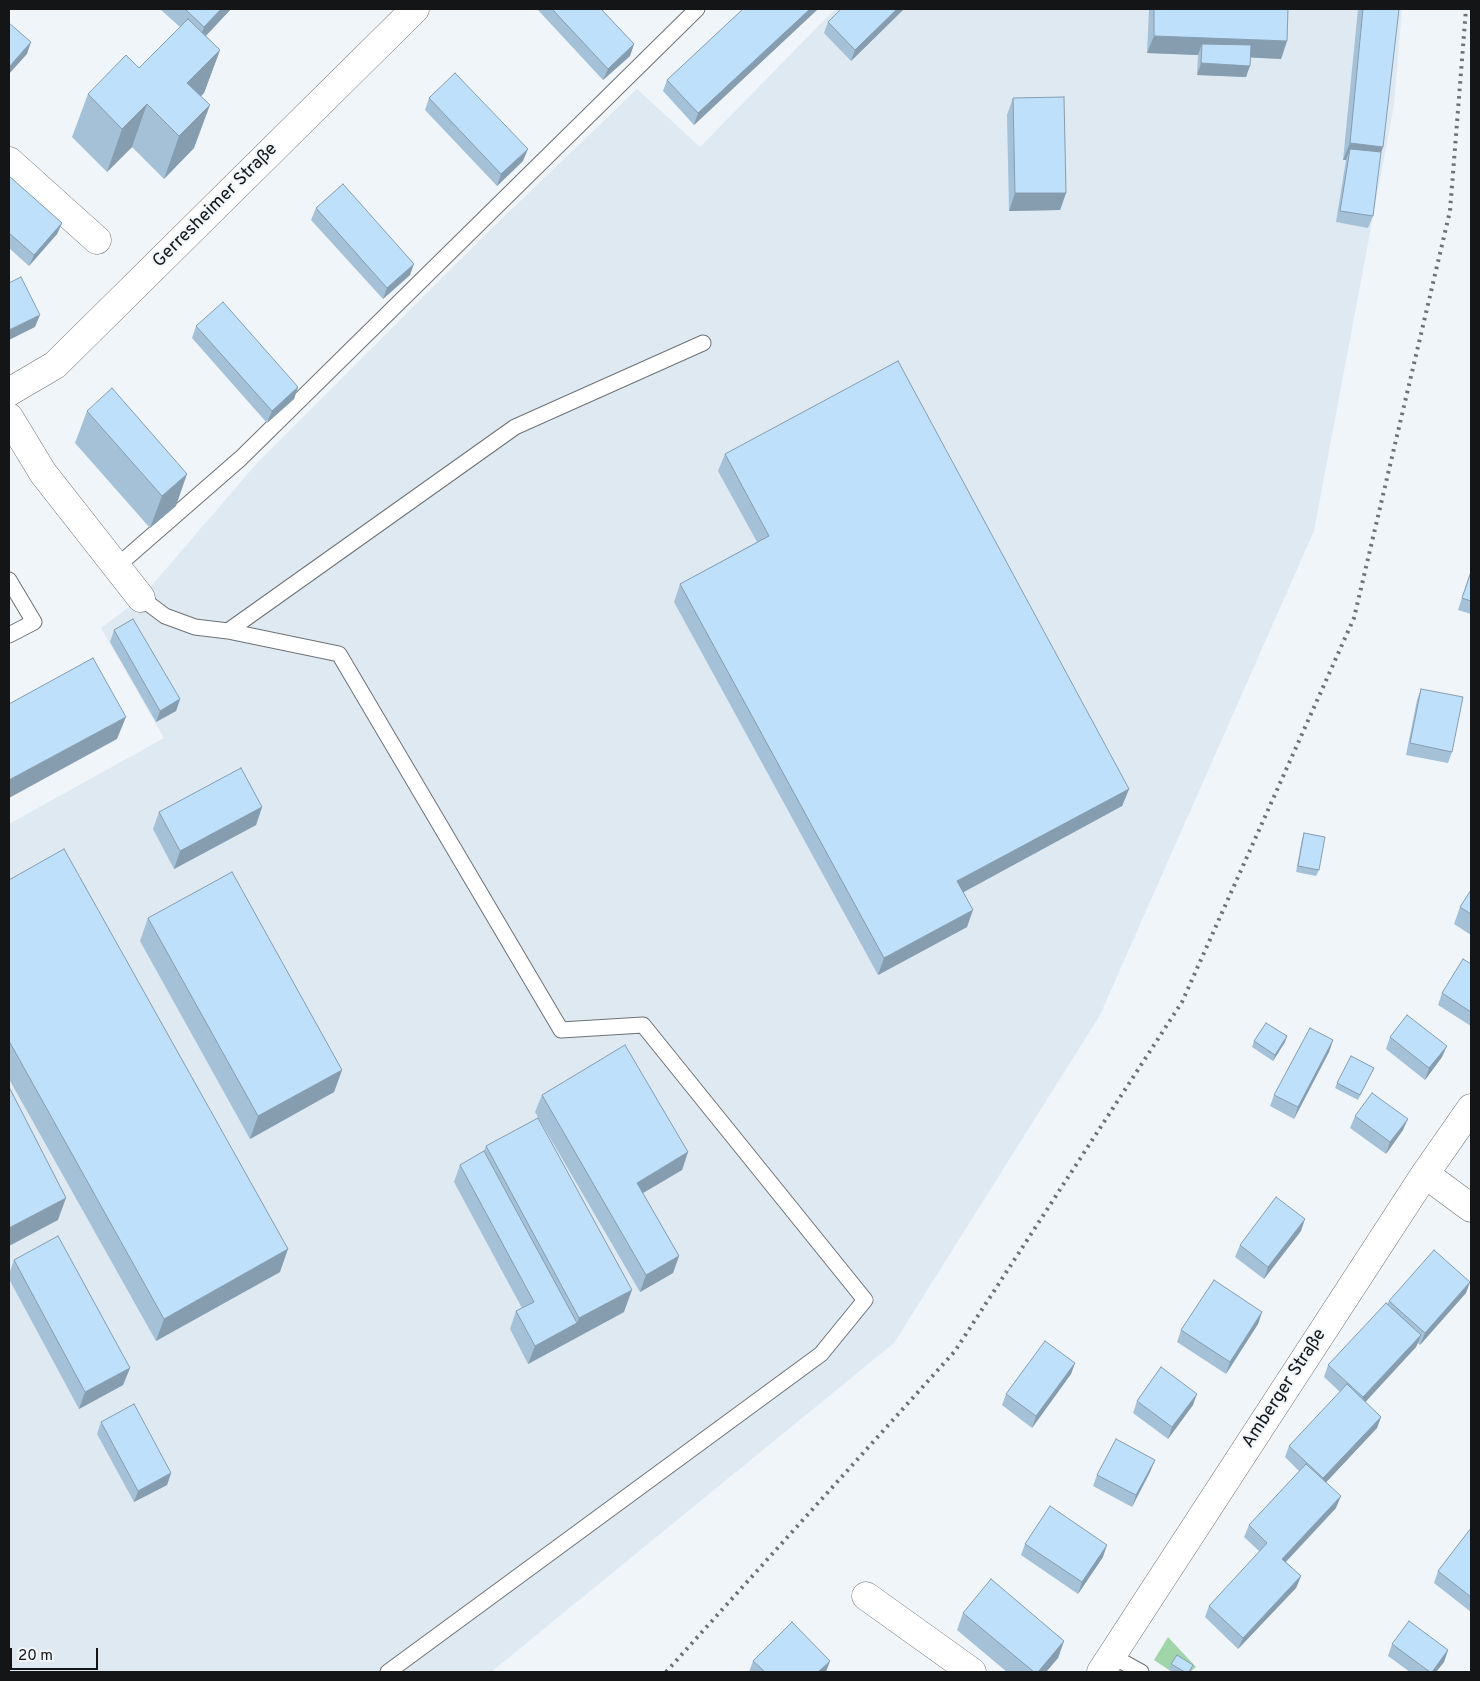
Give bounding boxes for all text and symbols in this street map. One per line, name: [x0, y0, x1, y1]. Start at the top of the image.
street label: Gerresheimer Straße: [149, 139, 283, 273]
street label: Amberger Straße: [1238, 1325, 1332, 1453]
scale bar: [12, 1638, 100, 1670]
text: 20 m: [18, 1647, 53, 1666]

